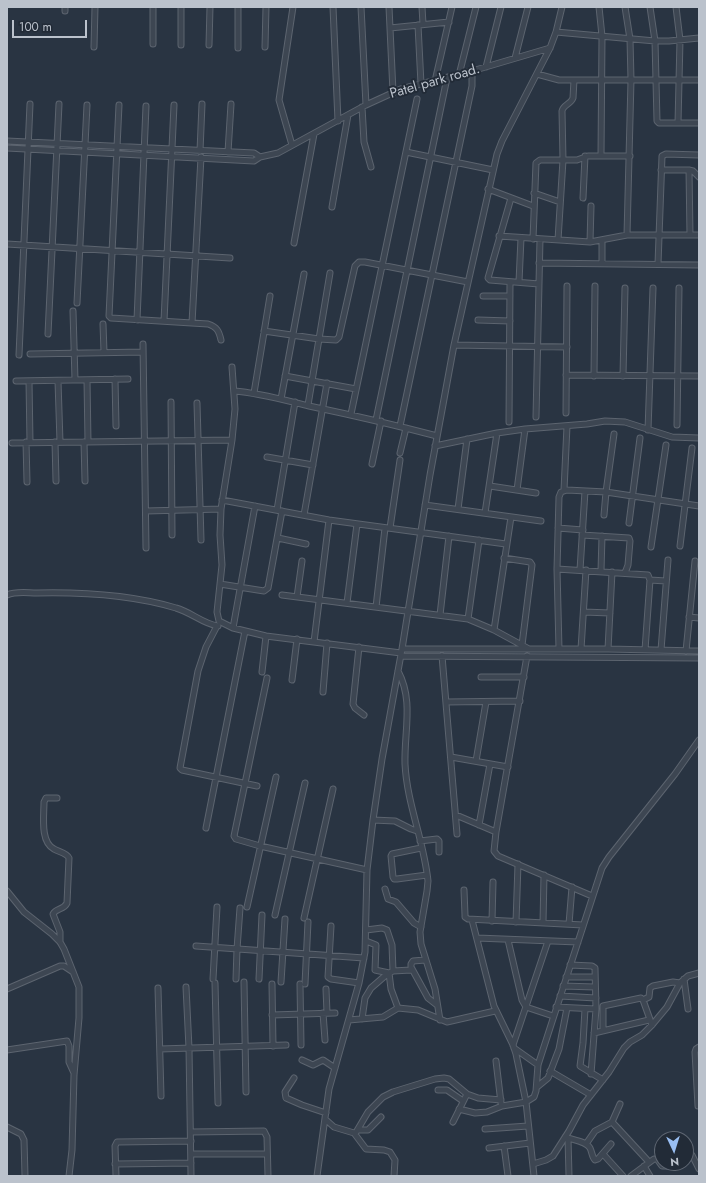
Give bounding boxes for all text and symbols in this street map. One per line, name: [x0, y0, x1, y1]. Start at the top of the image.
scale bar: [14, 12, 89, 38]
text: 100 m: [19, 18, 52, 36]
street label: Patel park road.: [388, 61, 482, 103]
north arrow: [654, 1131, 694, 1171]
text: N: [670, 1154, 680, 1170]

